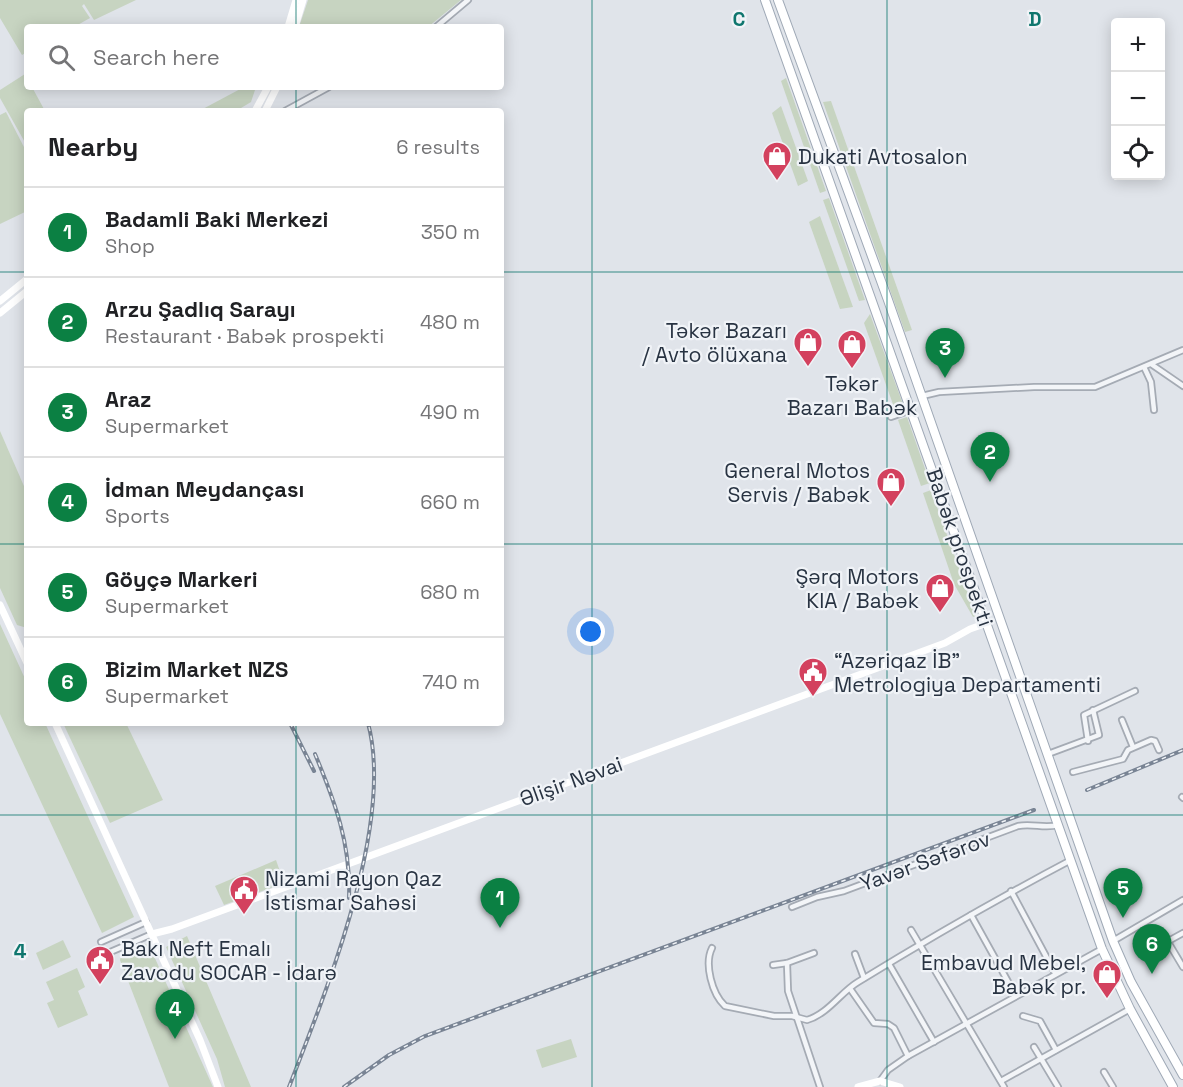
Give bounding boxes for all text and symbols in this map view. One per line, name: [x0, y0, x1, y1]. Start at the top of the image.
text: C: [733, 6, 746, 32]
text: D: [1028, 6, 1042, 32]
map controls: [1111, 18, 1165, 180]
button: +: [1111, 18, 1165, 72]
search box: [24, 24, 504, 90]
icon: search: [45, 41, 78, 74]
text: Search here: [93, 43, 220, 71]
button: −: [1111, 72, 1165, 126]
button: locate: [1111, 126, 1165, 180]
text: Nearby: [48, 130, 138, 164]
text: 6 results: [396, 134, 480, 160]
shop icon: Dukati Avtosalon: [761, 140, 793, 182]
place label: Dukati Avtosalon: [798, 143, 968, 170]
text: Badamli Baki Merkezi: [105, 205, 328, 233]
text: 1: [63, 219, 72, 245]
text: 350 m: [421, 219, 480, 245]
text: Shop: [105, 233, 155, 259]
text: Arzu Şadlıq Sarayı: [105, 295, 296, 323]
text: 2: [62, 309, 73, 335]
text: 480 m: [420, 309, 480, 335]
place label: Təkər Bazarı / Avto ölüxana: [642, 317, 787, 368]
text: Restaurant · Babək prospekti: [105, 323, 384, 349]
shop icon: Təkər Bazarı / Avto ölüxana: [792, 326, 824, 368]
shop icon: Təkər Bazarı Babək: [836, 328, 868, 370]
pin: 3: [926, 328, 964, 378]
place label: Təkər Bazarı Babək: [787, 370, 917, 421]
text: Araz: [105, 385, 152, 413]
text: 3: [61, 399, 74, 425]
text: 490 m: [420, 399, 480, 425]
text: Supermarket: [105, 413, 229, 439]
pin: 2: [970, 432, 1010, 482]
place label: General Motos Servis / Babək: [724, 457, 870, 508]
street label: Babək prospekti: [920, 464, 1000, 630]
shop icon: General Motos Servis / Babək: [875, 466, 907, 508]
text: İdman Meydançası: [105, 475, 304, 503]
text: 4: [61, 489, 74, 515]
text: 660 m: [420, 489, 480, 515]
text: Sports: [105, 503, 170, 529]
place label: Şərq Motors KIA / Babək: [795, 563, 919, 614]
text: Göyçə Markeri: [105, 565, 258, 593]
shop icon: Şərq Motors KIA / Babək: [924, 572, 956, 614]
text: 5: [62, 579, 74, 605]
text: 680 m: [420, 579, 480, 605]
text: Supermarket: [105, 593, 229, 619]
your location: [576, 617, 605, 646]
place label: “Azəriqaz İB” Metrologiya Departamenti: [834, 647, 1101, 698]
text: Bizim Market NZS: [105, 655, 288, 683]
public building icon: “Azəriqaz İB” Metrologiya Departamenti: [797, 656, 829, 698]
text: 6: [61, 669, 74, 695]
text: 740 m: [422, 669, 480, 695]
text: Supermarket: [105, 683, 229, 709]
street label: Əlişir Nəvai: [516, 750, 626, 812]
street label: Yavər Səfərov: [856, 825, 994, 897]
place label: Nizami Rayon Qaz İstismar Sahəsi: [265, 865, 442, 916]
pin: 5: [1104, 868, 1142, 918]
public building icon: Nizami Rayon Qaz İstismar Sahəsi: [228, 874, 260, 916]
pin: 1: [480, 878, 520, 928]
pin: 6: [1132, 924, 1172, 974]
place label: Bakı Neft Emalı Zavodu SOCAR - İdarə: [121, 935, 337, 986]
text: 4: [14, 938, 27, 964]
public building icon: Bakı Neft Emalı Zavodu SOCAR - İdarə: [84, 944, 116, 986]
place label: Embavud Mebel, Babək pr.: [921, 949, 1086, 1000]
shop icon: Embavud Mebel, Babək pr.: [1091, 958, 1123, 1000]
pin: 4: [156, 990, 195, 1039]

